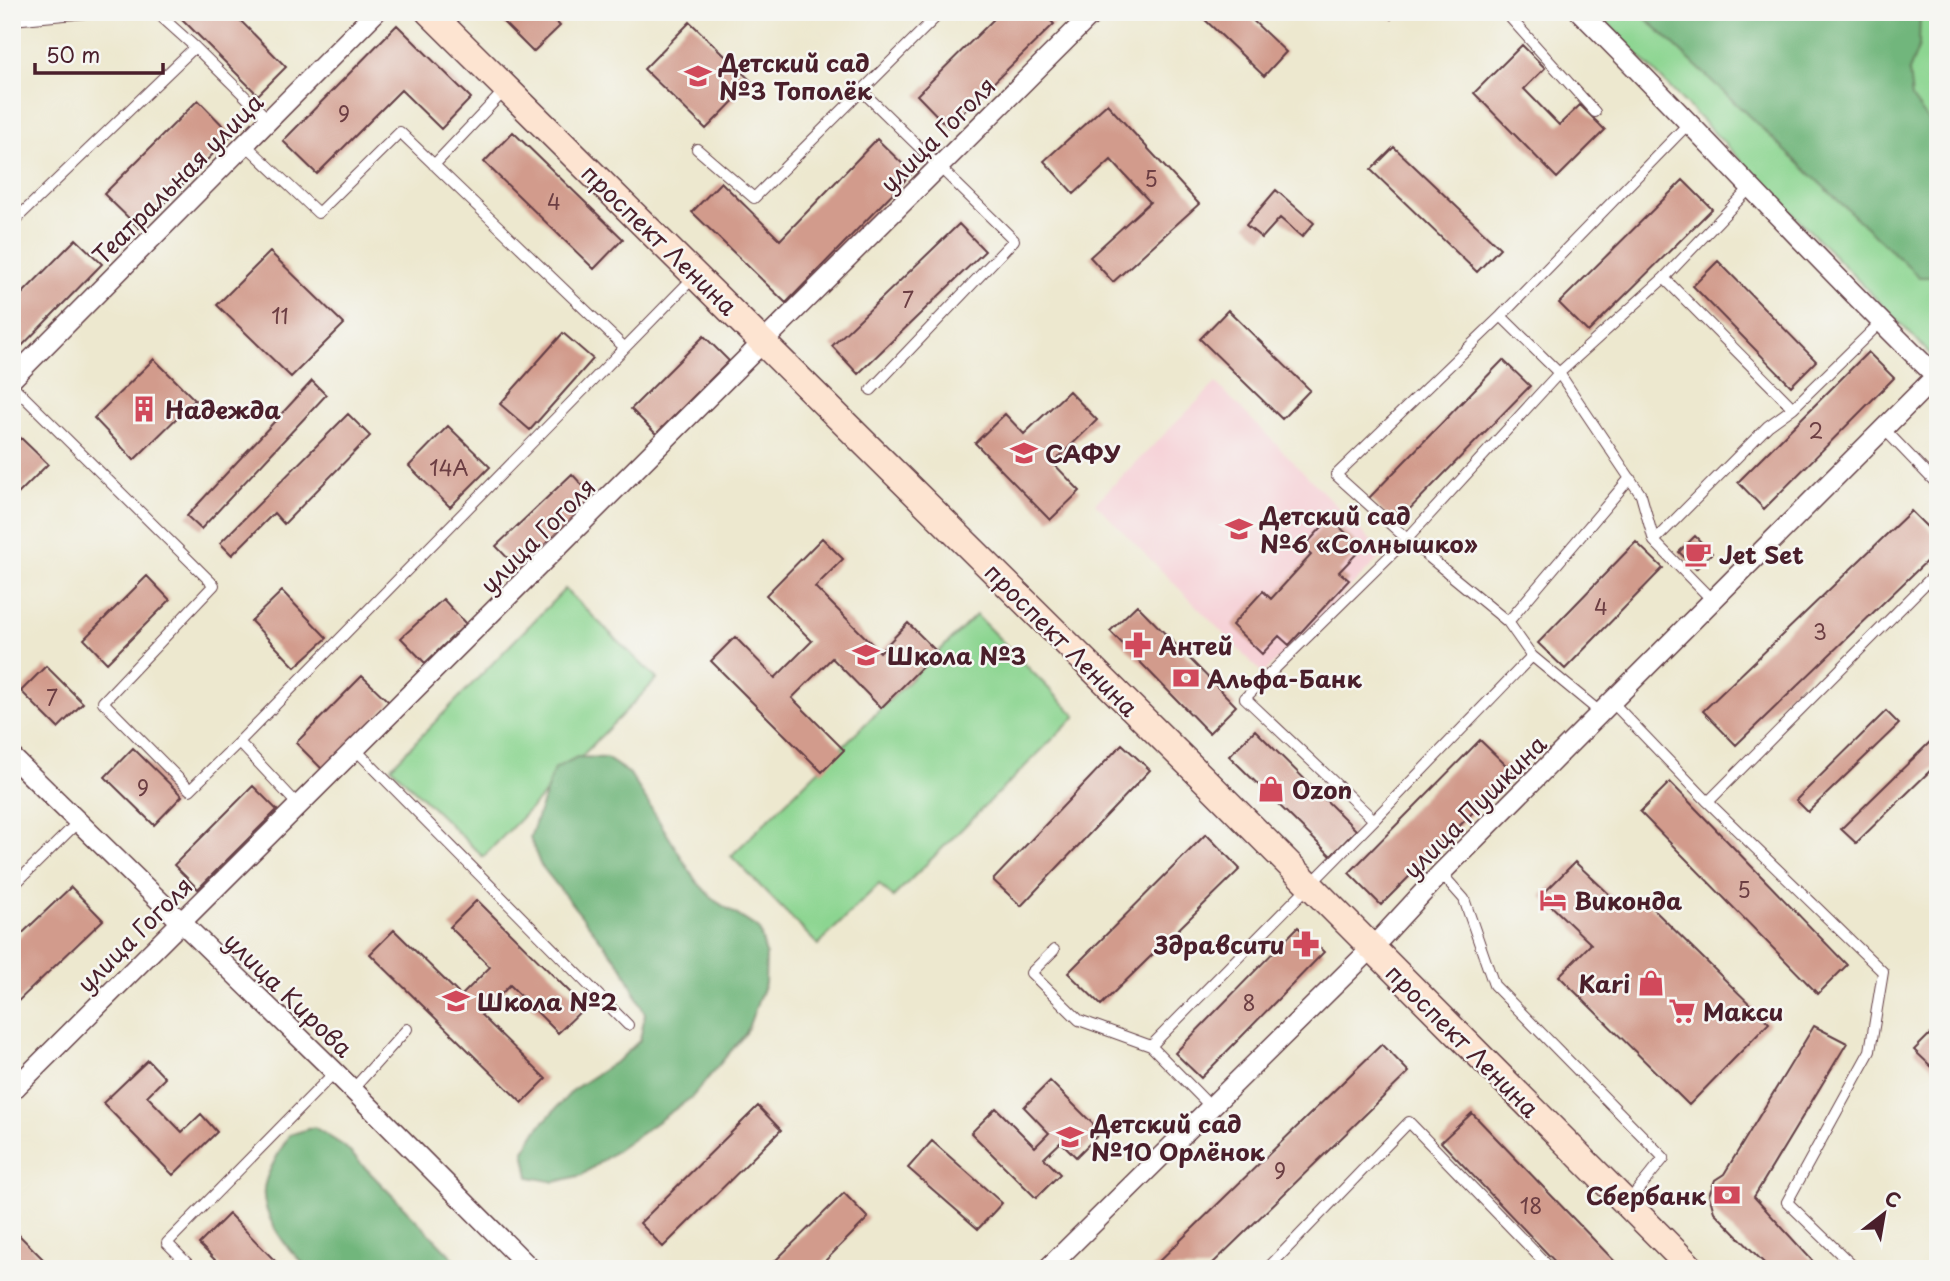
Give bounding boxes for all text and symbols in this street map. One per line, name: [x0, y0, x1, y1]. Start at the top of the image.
scale bar: [35, 32, 163, 76]
text: 50 m: [46, 38, 100, 70]
place label: Детский сад №3 Тополёк: [718, 44, 873, 108]
school or university icon: Детский сад №3 Тополёк: [683, 61, 713, 91]
street label: улица Гоголя: [871, 68, 1003, 200]
street label: Театральная улица: [83, 84, 271, 272]
house number: 9: [338, 97, 350, 129]
street label: проспект Ленина: [574, 155, 746, 323]
house number: 5: [1144, 162, 1158, 194]
house number: 4: [547, 185, 561, 217]
house number: 7: [902, 283, 914, 315]
house number: 11: [271, 299, 289, 331]
place label: Надежда: [165, 391, 281, 427]
building icon: Надежда: [129, 394, 159, 424]
house number: 2: [1809, 414, 1823, 446]
place label: САФУ: [1045, 435, 1121, 471]
school or university icon: САФУ: [1009, 438, 1039, 468]
house number: 14А: [429, 451, 469, 483]
street label: улица Гоголя: [471, 469, 603, 601]
place label: Детский сад №6 «Солнышко»: [1259, 497, 1478, 561]
school or university icon: Детский сад №6 «Солнышко»: [1224, 514, 1254, 544]
place label: Jet Set: [1719, 536, 1804, 572]
cafe icon: Jet Set: [1683, 539, 1713, 569]
street label: проспект Ленина: [977, 554, 1147, 724]
house number: 4: [1594, 590, 1608, 622]
house number: 3: [1813, 615, 1827, 647]
place label: Антей: [1158, 627, 1233, 663]
pharmacy icon: Антей: [1123, 630, 1153, 660]
place label: Школа №3: [887, 637, 1026, 673]
school or university icon: Школа №3: [851, 640, 881, 670]
place label: Альфа-Банк: [1207, 660, 1362, 696]
bank icon: Альфа-Банк: [1171, 663, 1201, 693]
house number: 7: [46, 681, 58, 713]
street label: улица Пушкина: [1394, 726, 1554, 886]
house number: 9: [137, 771, 149, 803]
place label: Ozon: [1292, 771, 1352, 807]
shop icon: Ozon: [1256, 774, 1286, 804]
street label: улица Гоголя: [68, 868, 200, 1000]
house number: 5: [1737, 873, 1751, 905]
place label: Виконда: [1574, 882, 1683, 918]
hotel icon: Виконда: [1538, 885, 1568, 915]
street label: улица Кирова: [216, 923, 362, 1065]
place label: Здравсити: [1153, 926, 1285, 962]
pharmacy icon: Здравсити: [1291, 929, 1321, 959]
street label: проспект Ленина: [1378, 955, 1548, 1125]
place label: Kari: [1578, 965, 1630, 1001]
shop icon: Kari: [1636, 968, 1666, 998]
place label: Школа №2: [477, 983, 618, 1019]
school or university icon: Школа №2: [441, 986, 471, 1016]
house number: 8: [1242, 986, 1256, 1018]
place label: Макси: [1703, 993, 1784, 1029]
supermarket icon: Макси: [1667, 996, 1697, 1026]
place label: Детский сад №10 Орлёнок: [1090, 1105, 1266, 1169]
school or university icon: Детский сад №10 Орлёнок: [1055, 1122, 1085, 1152]
house number: 9: [1274, 1154, 1286, 1186]
place label: Сбербанк: [1586, 1177, 1707, 1213]
bank icon: Сбербанк: [1712, 1180, 1742, 1210]
north arrow: [1848, 1180, 1918, 1250]
text: С: [1880, 1183, 1907, 1214]
house number: 18: [1520, 1189, 1542, 1221]

